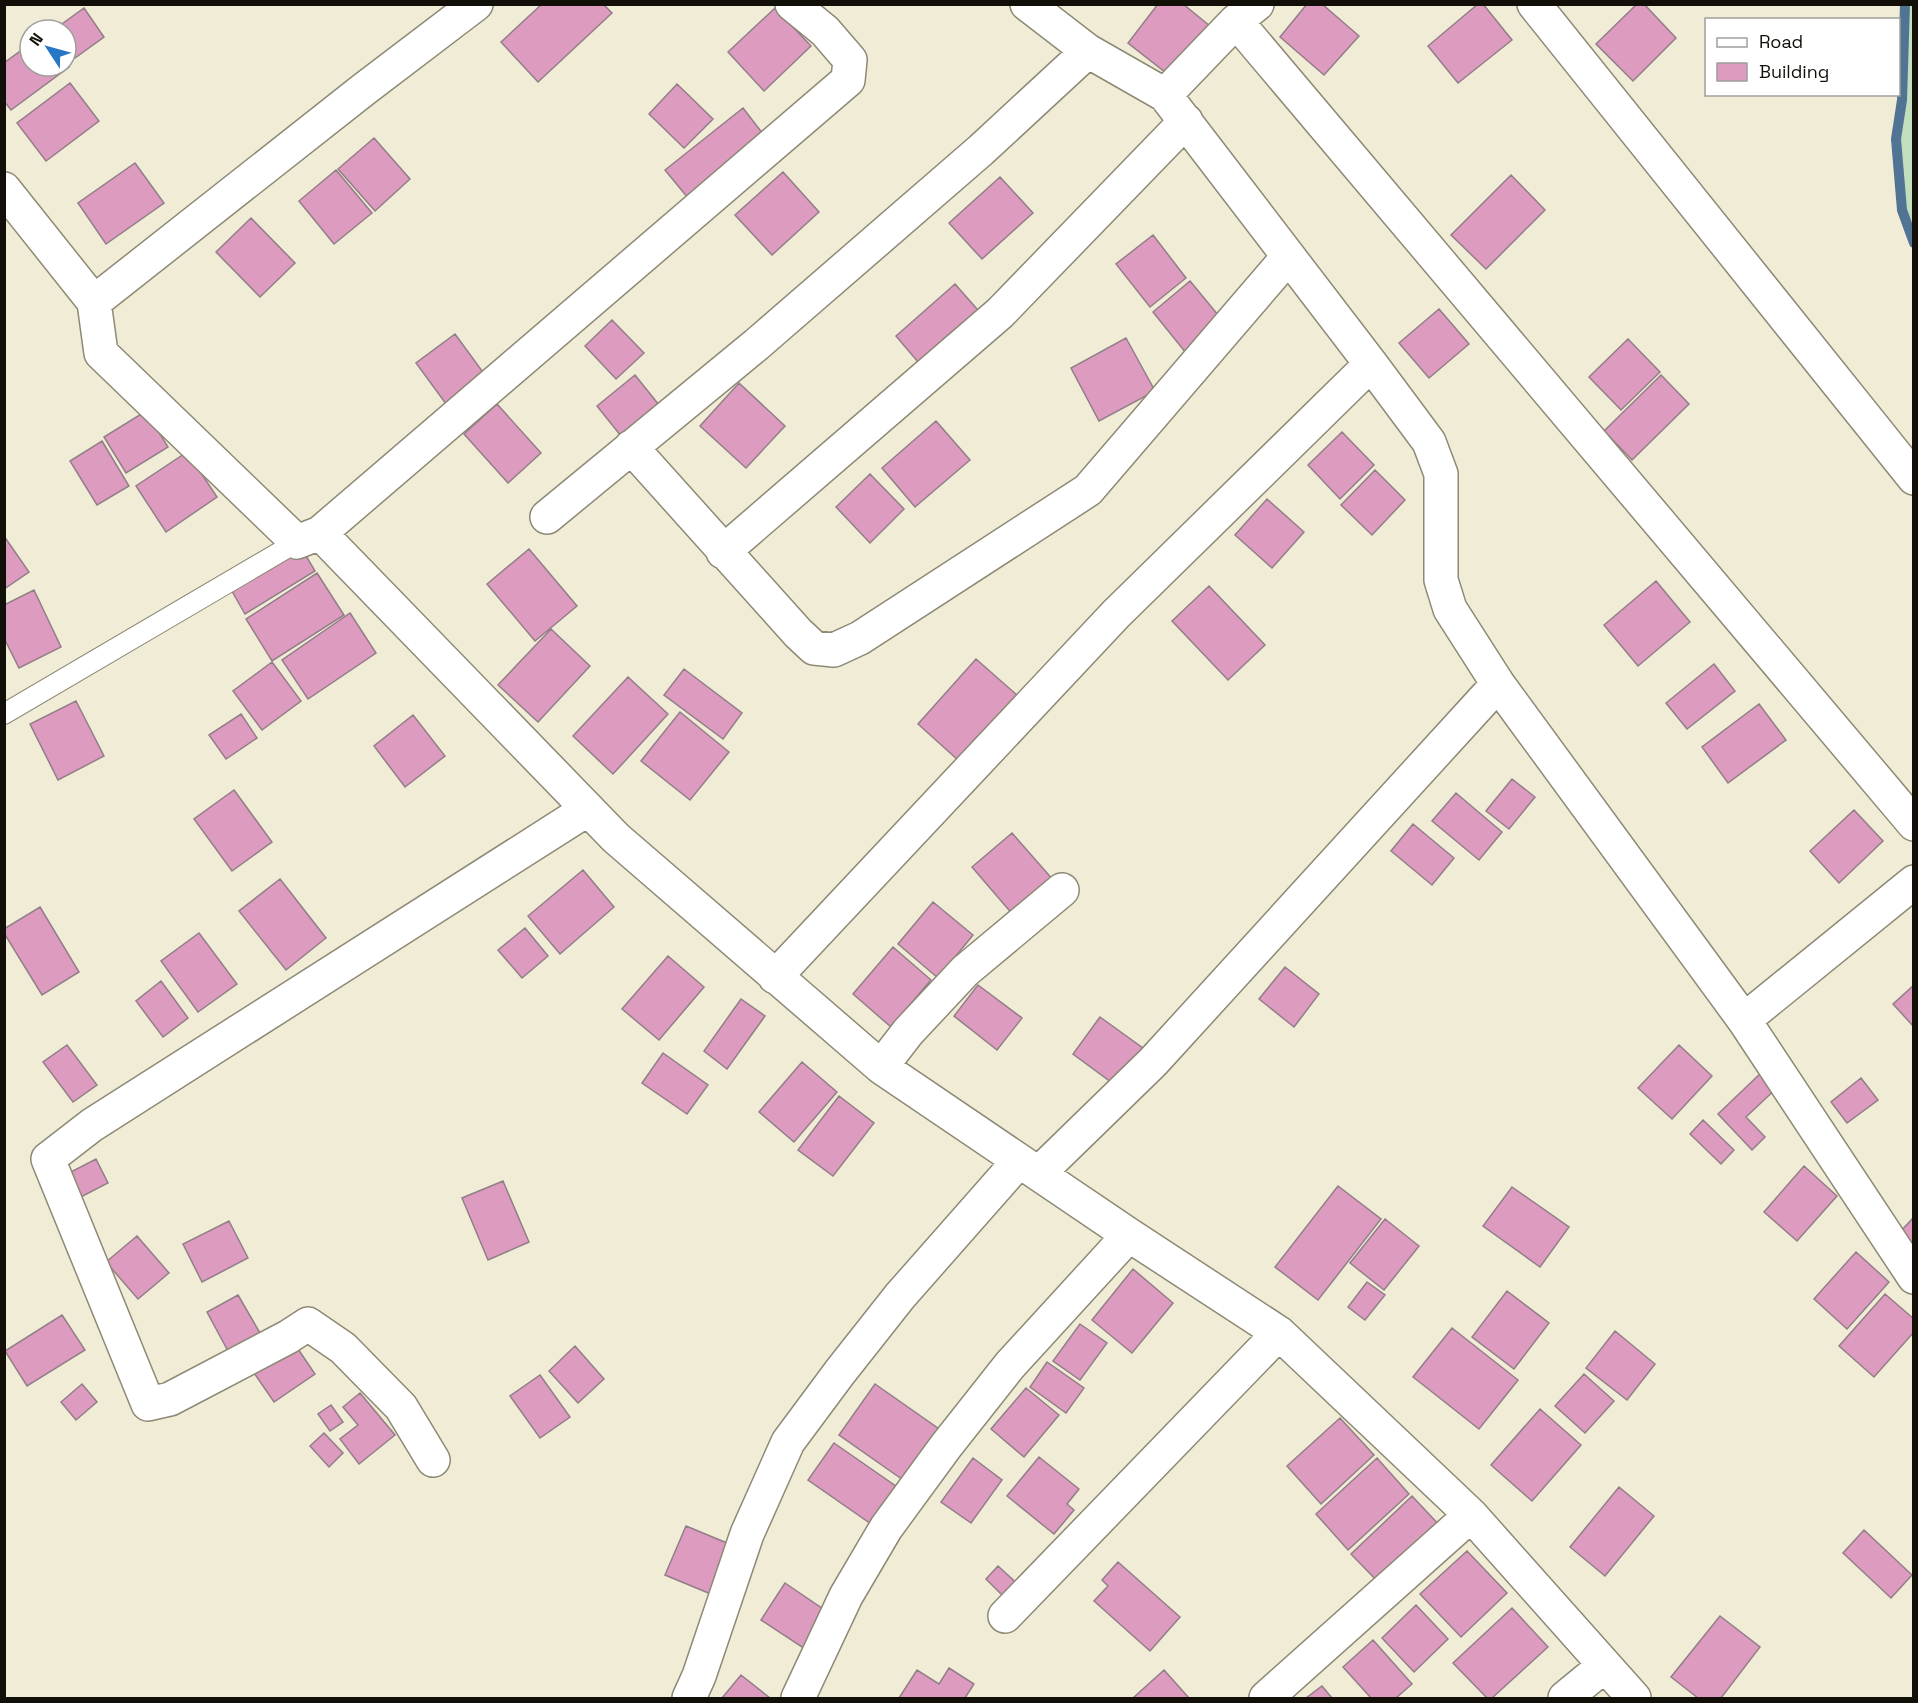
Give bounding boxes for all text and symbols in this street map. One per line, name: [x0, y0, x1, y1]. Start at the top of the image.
north arrow: [18, 18, 78, 78]
legend: [1705, 18, 1900, 96]
text: N: [25, 29, 48, 50]
text: Road: [1759, 30, 1803, 53]
text: Building: [1759, 60, 1829, 83]

